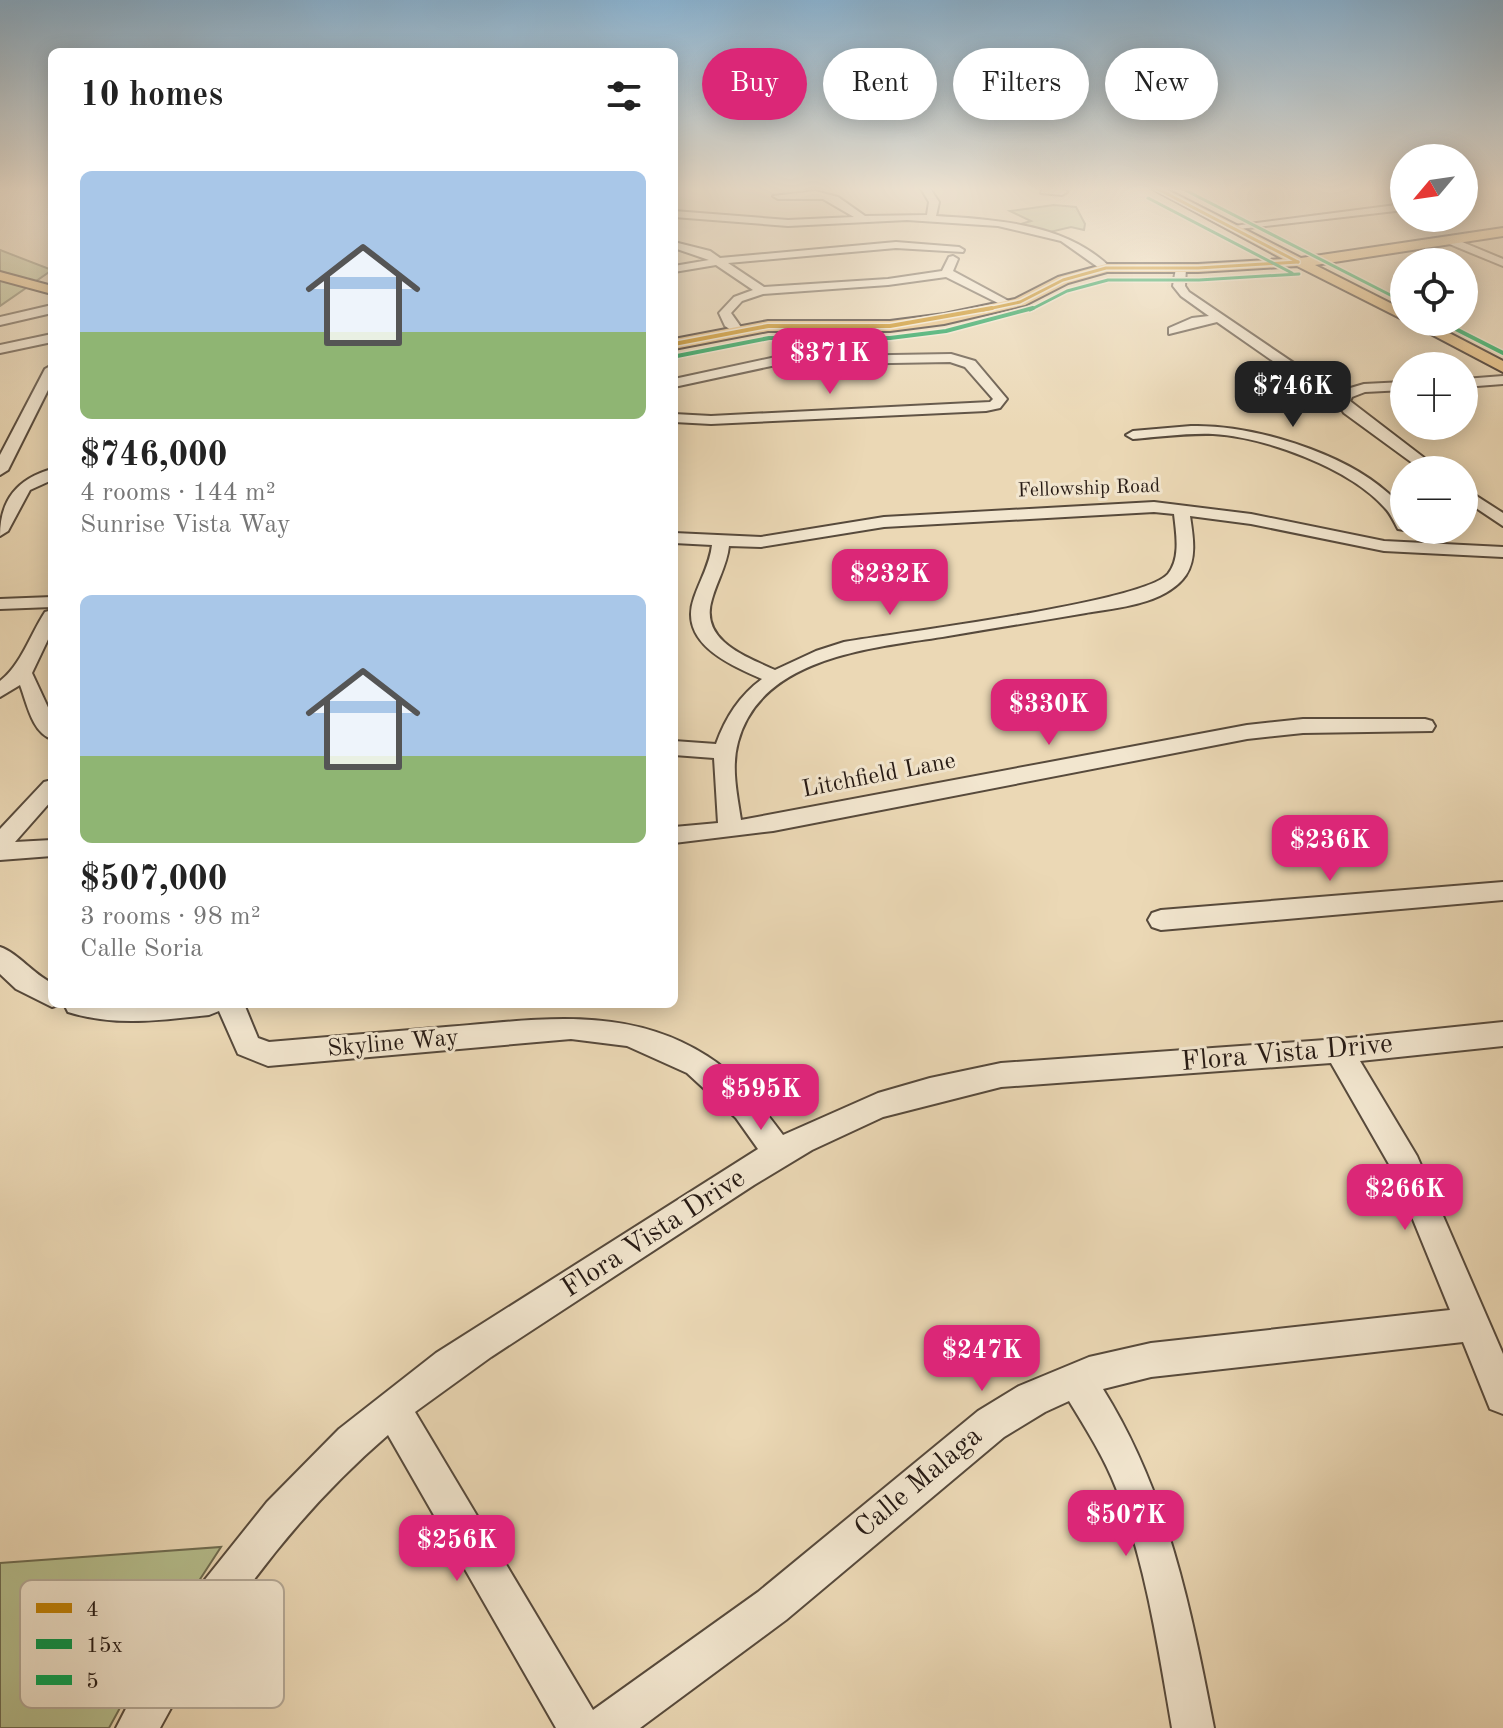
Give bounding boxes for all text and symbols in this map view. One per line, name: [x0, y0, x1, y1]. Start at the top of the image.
chip: Buy: [702, 48, 807, 120]
chip: Rent: [823, 48, 937, 120]
chip: Filters: [953, 48, 1089, 120]
chip: New: [1105, 48, 1218, 120]
icon: filters: [602, 74, 646, 118]
text: 10 homes: [80, 79, 223, 113]
north arrow: [1390, 144, 1478, 232]
map controls: [1390, 144, 1478, 544]
icon: home: [291, 223, 435, 367]
button: locate: [1390, 248, 1478, 336]
pin: $371K: [774, 328, 886, 396]
text: $371K: [790, 341, 870, 367]
button: +: [1390, 352, 1478, 440]
pin: $746K: [1237, 361, 1349, 429]
text: $746K: [1253, 374, 1333, 400]
text: $746,000: [80, 439, 228, 473]
button: −: [1390, 456, 1478, 544]
street label: Fellowship Road: [1017, 477, 1161, 501]
text: 4 rooms · 144 m²: [80, 480, 276, 506]
text: Sunrise Vista Way: [80, 512, 291, 538]
pin: $232K: [834, 549, 946, 617]
text: $232K: [850, 562, 930, 588]
icon: home: [291, 647, 435, 791]
pin: $330K: [993, 679, 1105, 747]
text: $330K: [1009, 692, 1089, 718]
street label: Litchfield Lane: [800, 749, 958, 803]
pin: $236K: [1274, 815, 1386, 883]
text: $236K: [1290, 828, 1370, 854]
text: $507,000: [80, 863, 228, 897]
text: 3 rooms · 98 m²: [80, 904, 261, 930]
text: Calle Soria: [80, 936, 203, 962]
street label: Skyline Way: [326, 1026, 460, 1062]
street label: Flora Vista Drive: [1180, 1031, 1394, 1077]
pin: $595K: [705, 1064, 817, 1132]
text: $595K: [721, 1077, 801, 1103]
street label: Flora Vista Drive: [557, 1164, 751, 1304]
pin: $266K: [1349, 1164, 1461, 1232]
text: $266K: [1365, 1177, 1445, 1203]
pin: $247K: [926, 1325, 1038, 1393]
text: $247K: [942, 1338, 1022, 1364]
street label: Calle Malaga: [850, 1422, 988, 1544]
pin: $507K: [1070, 1490, 1182, 1558]
text: $507K: [1086, 1503, 1166, 1529]
pin: $256K: [401, 1515, 513, 1583]
text: $256K: [417, 1528, 497, 1554]
legend: [20, 1580, 284, 1708]
text: 4: [86, 1599, 99, 1621]
text: 15x: [86, 1635, 123, 1657]
text: 5: [86, 1671, 99, 1693]

